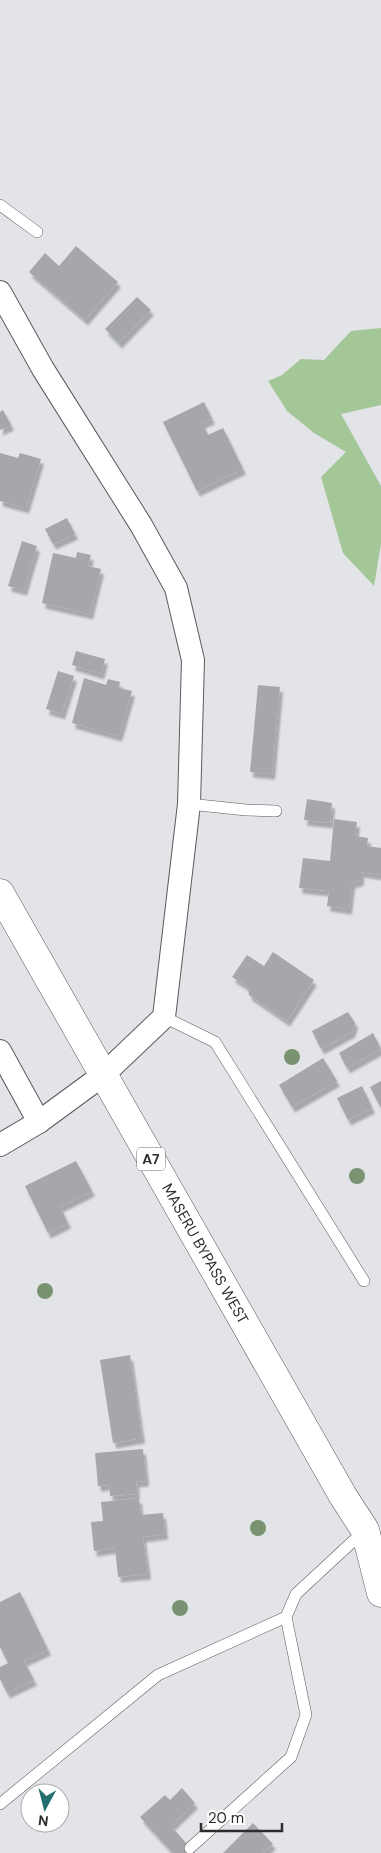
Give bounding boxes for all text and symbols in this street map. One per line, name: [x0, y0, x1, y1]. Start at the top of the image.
road number: A7: [137, 1148, 165, 1170]
street label: MASERU BYPASS WEST: [157, 1180, 253, 1328]
north arrow: [20, 1783, 70, 1833]
scale bar: [201, 1800, 282, 1832]
text: 20 m: [208, 1808, 244, 1828]
text: N: [37, 1811, 50, 1830]

